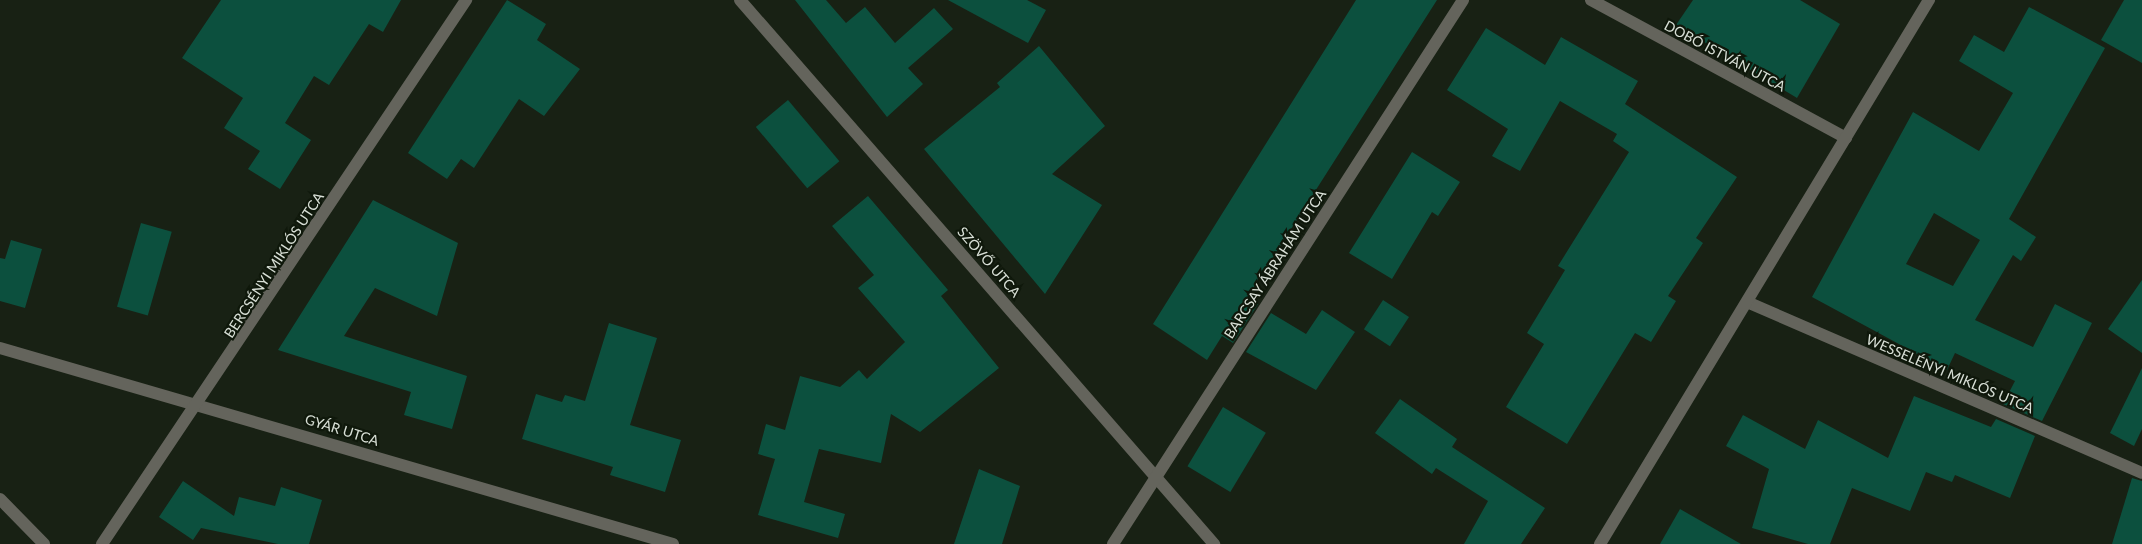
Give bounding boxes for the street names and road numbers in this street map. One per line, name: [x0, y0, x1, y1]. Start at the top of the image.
street label: DOBÓ ISTVÁN UTCA: [1662, 17, 1788, 95]
street label: BARCSAY ÁBRAHÁM UTCA: [1220, 186, 1330, 342]
street label: BERCSÉNYI MIKLÓS UTCA: [221, 189, 327, 341]
street label: SZÖVŐ UTCA: [954, 223, 1024, 301]
street label: WESSELÉNYI MIKLÓS UTCA: [1864, 331, 2036, 417]
street label: GYÁR UTCA: [303, 411, 381, 449]

